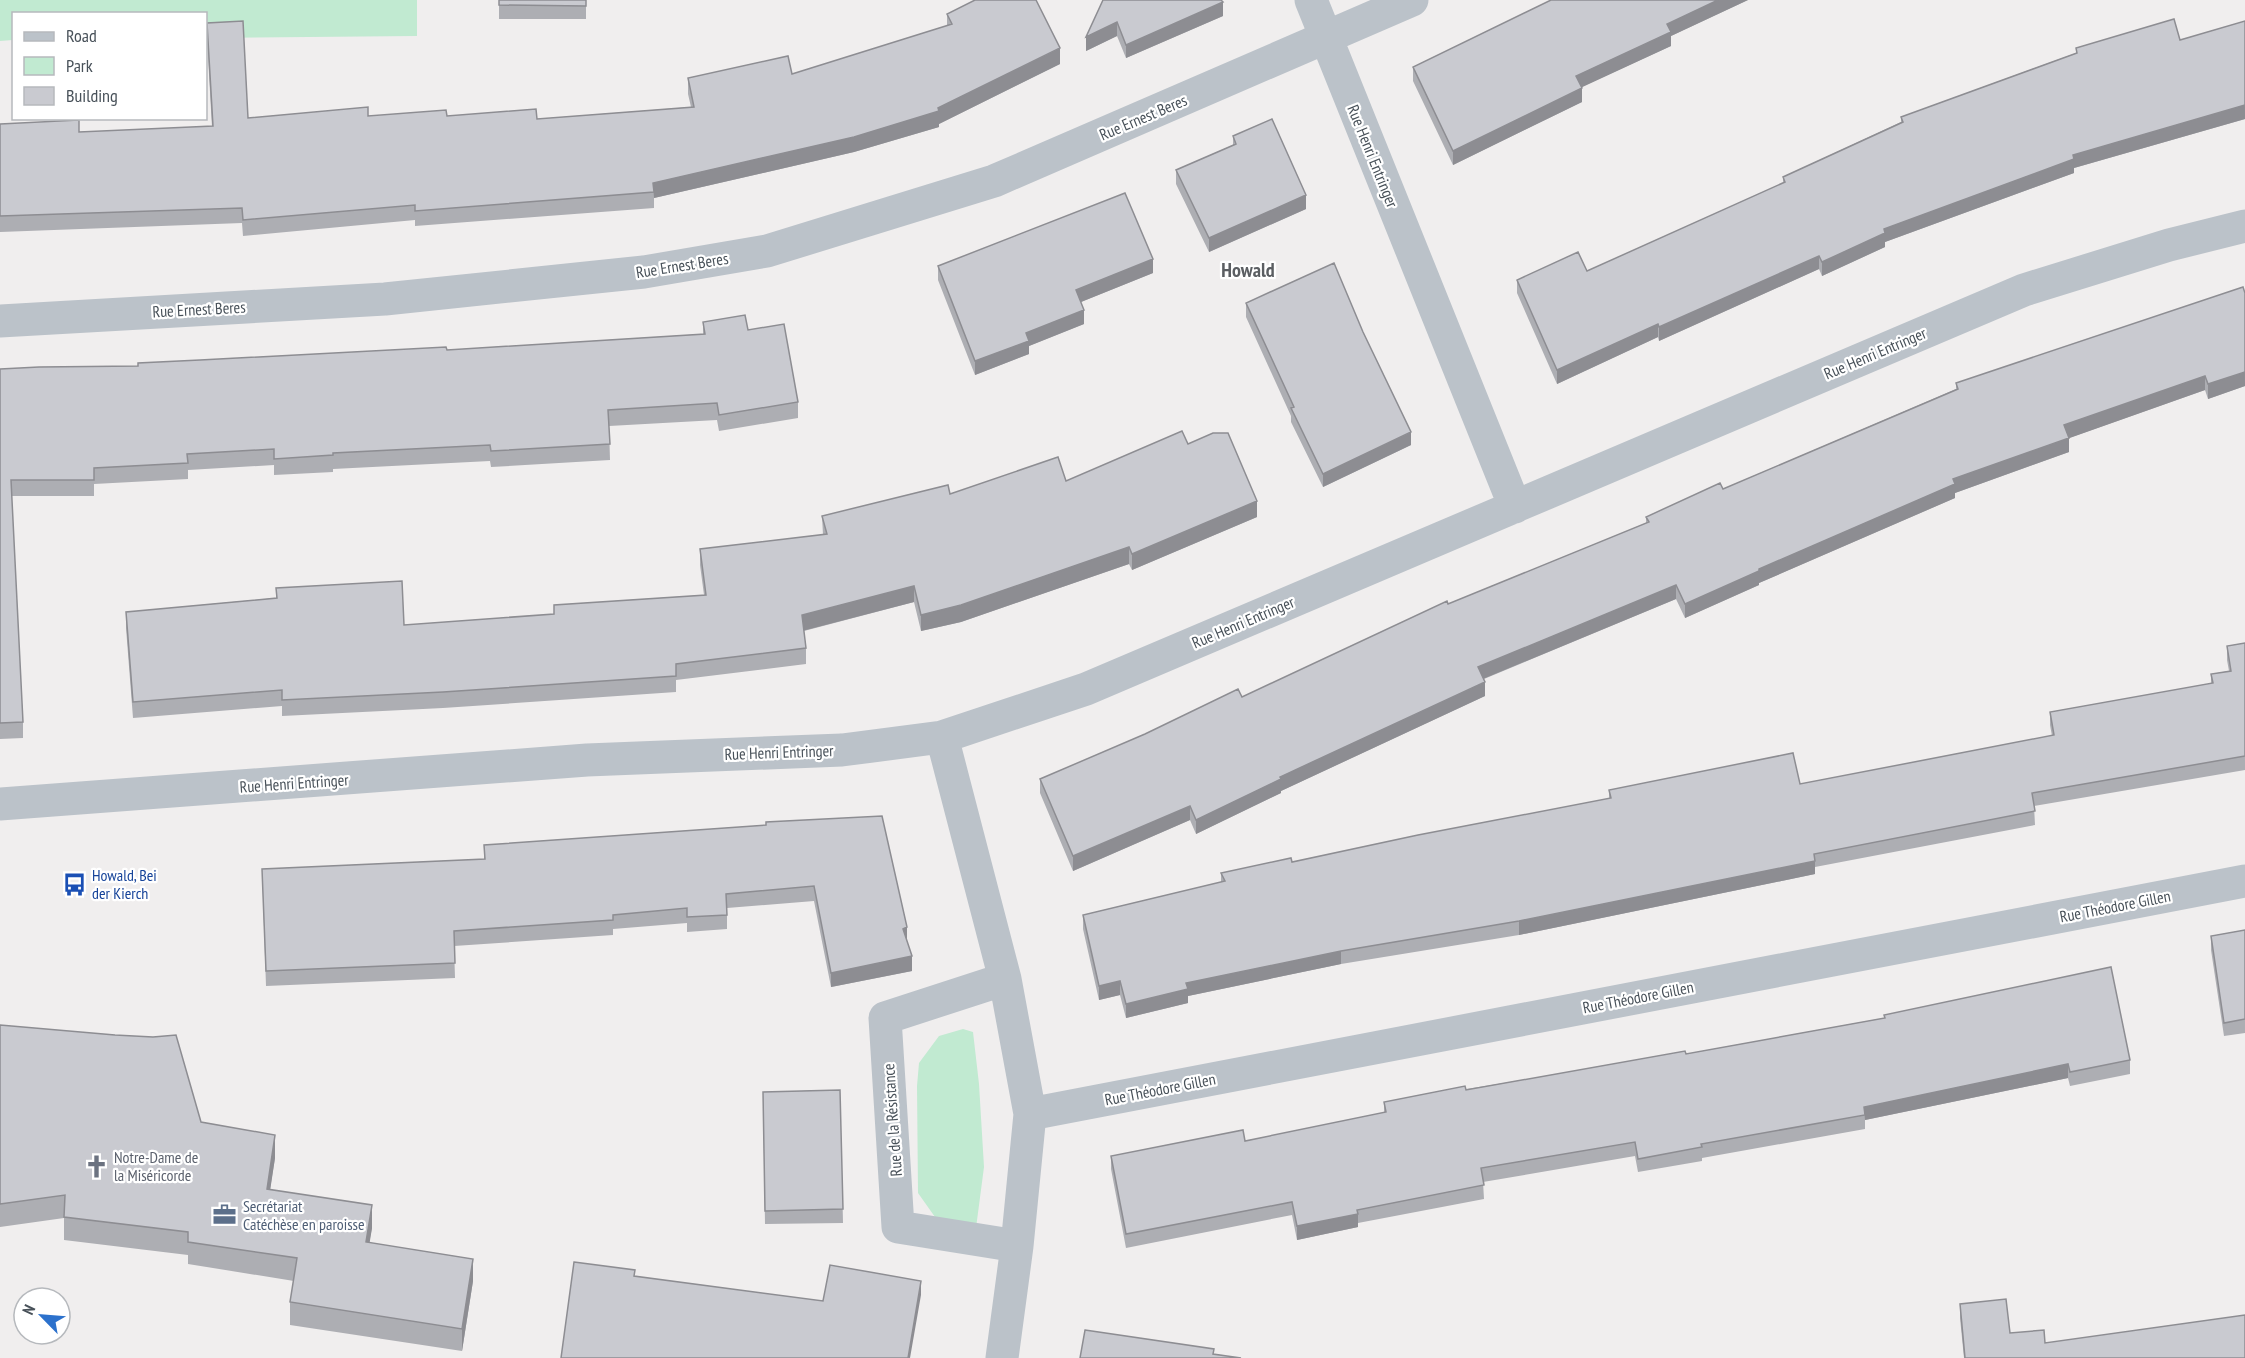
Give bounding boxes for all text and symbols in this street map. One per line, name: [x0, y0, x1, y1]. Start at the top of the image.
legend: [12, 12, 207, 120]
text: Road: [66, 24, 97, 47]
text: Park: [66, 54, 93, 77]
text: Building: [66, 84, 118, 107]
street label: Rue Ernest Beres: [1096, 90, 1190, 144]
street label: Rue Henri Entringer: [1343, 102, 1403, 211]
street label: Rue Ernest Beres: [634, 248, 730, 282]
district label: Howald: [1221, 257, 1275, 283]
street label: Rue Ernest Beres: [152, 297, 246, 321]
street label: Rue Henri Entringer: [1821, 322, 1930, 384]
street label: Rue Henri Entringer: [1189, 591, 1298, 653]
street label: Rue Henri Entringer: [724, 740, 835, 764]
street label: Rue Henri Entringer: [239, 769, 350, 797]
place label: Howald, Bei der Kierch: [92, 865, 157, 903]
bus stop icon: Howald, Bei der Kierch: [61, 871, 87, 897]
street label: Rue Théodore Gillen: [2058, 885, 2172, 927]
street label: Rue Théodore Gillen: [1581, 976, 1695, 1018]
street label: Rue de la Résistance: [878, 1063, 906, 1177]
street label: Rue Théodore Gillen: [1103, 1068, 1217, 1110]
place label: Notre-Dame de la Miséricorde: [114, 1147, 198, 1185]
church icon: Notre-Dame de la Miséricorde: [83, 1153, 109, 1179]
place label: Secrétariat Catéchèse en paroisse: [243, 1196, 365, 1234]
office icon: Secrétariat Catéchèse en paroisse: [212, 1202, 238, 1228]
north arrow: [12, 1286, 72, 1346]
text: N: [18, 1302, 39, 1318]

